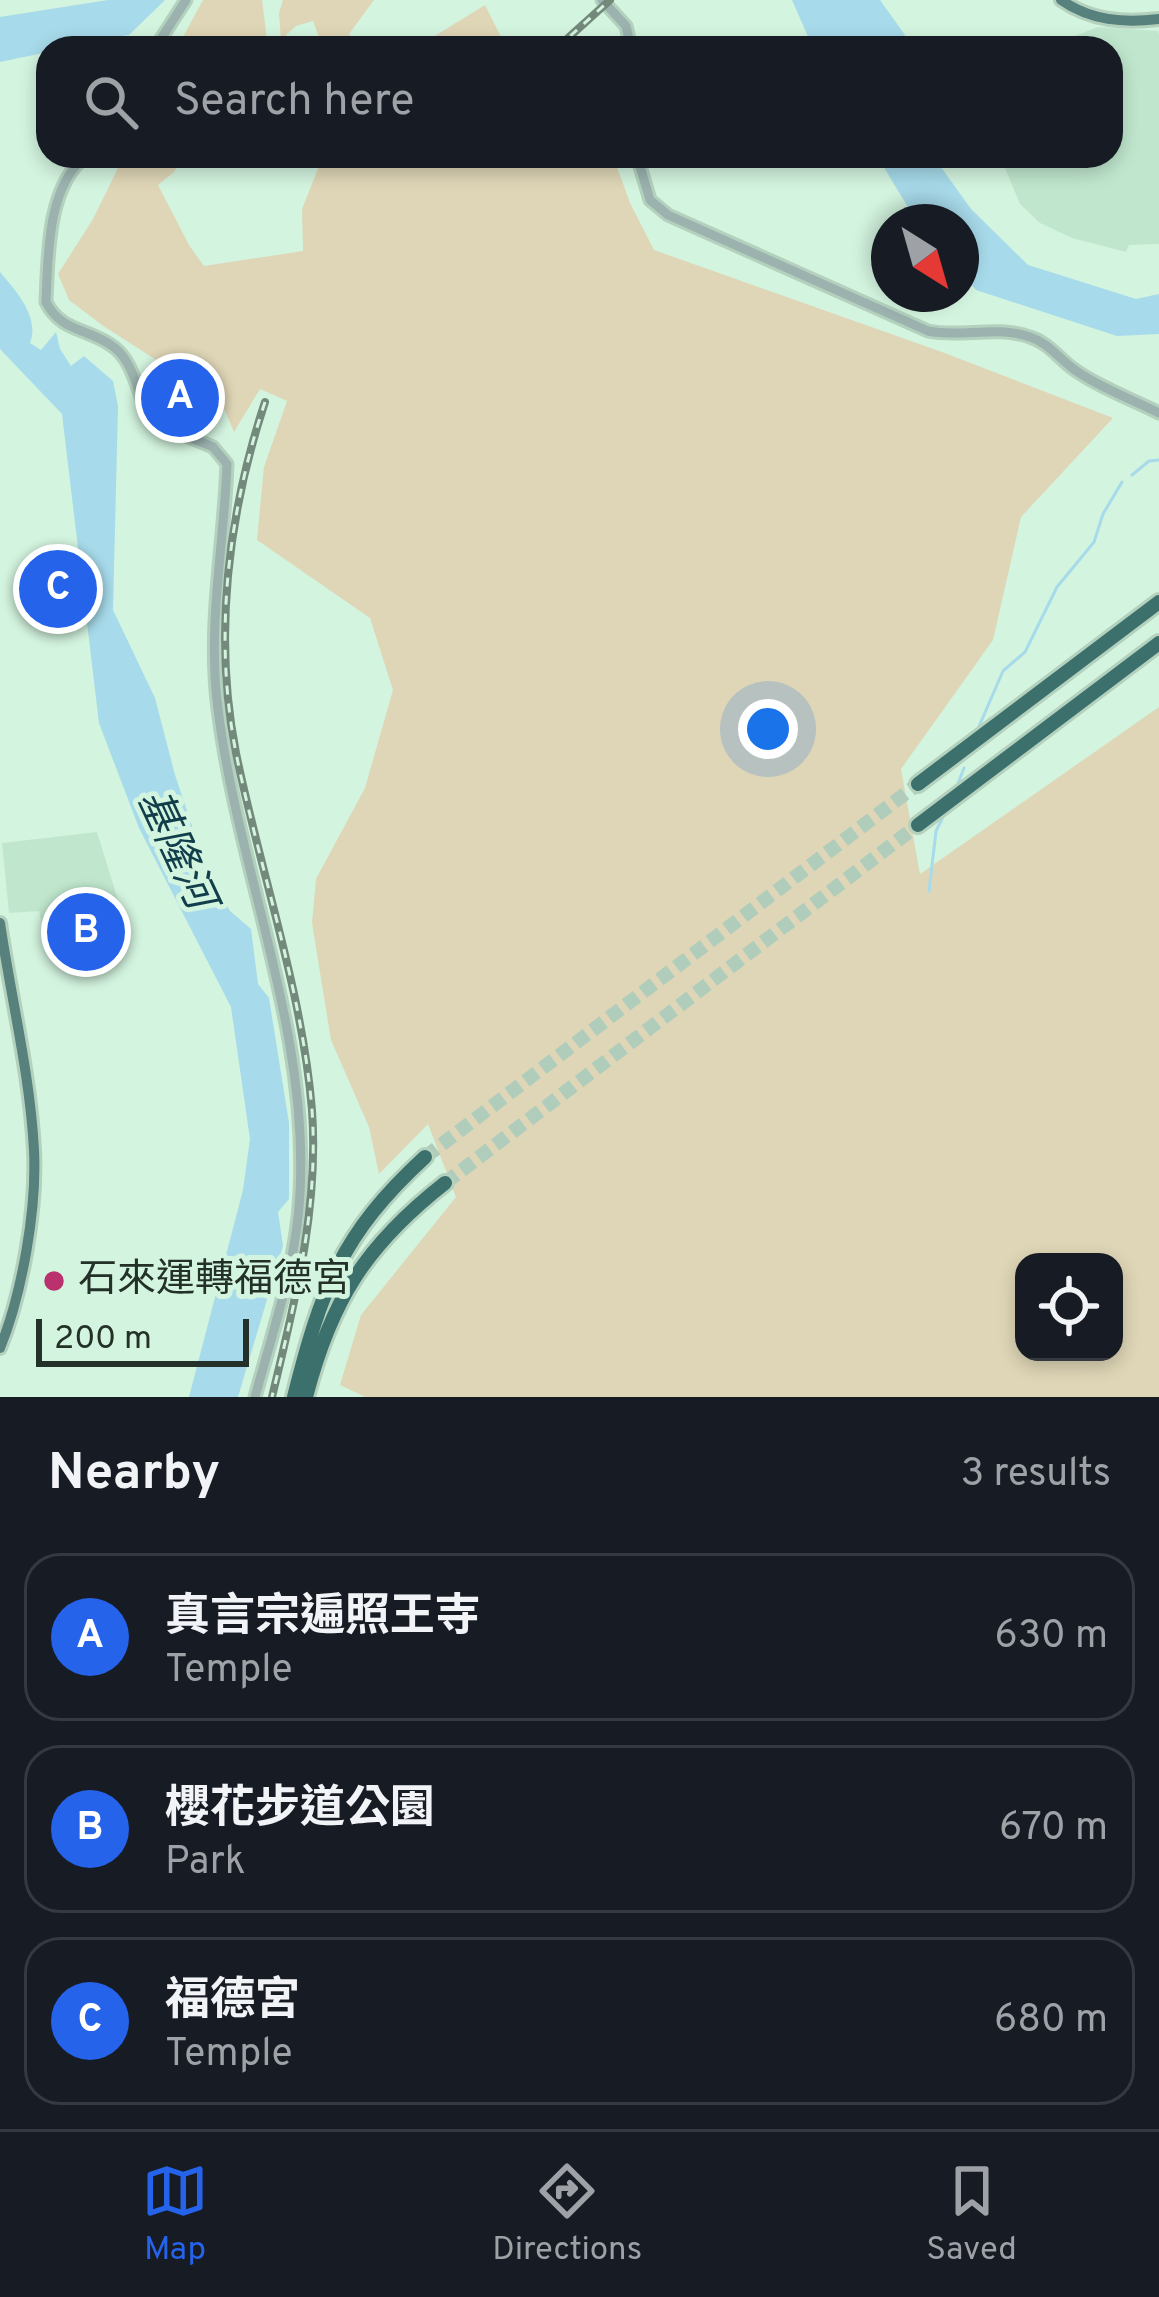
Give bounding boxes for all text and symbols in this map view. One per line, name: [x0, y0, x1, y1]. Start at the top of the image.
search box: [36, 36, 1123, 168]
icon: search: [78, 69, 144, 135]
text: Search here: [174, 74, 414, 131]
north arrow: [871, 204, 979, 312]
pin: A: [141, 353, 219, 443]
pin: C: [19, 544, 97, 634]
your location: [738, 699, 798, 759]
water label: 基隆河: [123, 782, 228, 925]
pin: B: [47, 887, 125, 977]
map controls: [1015, 1253, 1123, 1361]
button: locate: [1015, 1253, 1123, 1361]
place label: 石來運轉福德宮: [78, 1257, 351, 1306]
marker: 石來運轉福德宮: [41, 1268, 67, 1294]
scale bar: [36, 1313, 249, 1366]
text: 200 m: [54, 1319, 152, 1361]
text: Nearby: [48, 1443, 220, 1508]
text: 3 results: [961, 1451, 1111, 1500]
text: 真言宗遍照王寺: [165, 1590, 480, 1647]
text: A: [76, 1613, 104, 1662]
text: 630 m: [994, 1613, 1108, 1662]
text: Temple: [165, 1647, 292, 1696]
text: 櫻花步道公園: [165, 1782, 435, 1839]
text: B: [77, 1805, 103, 1854]
text: 670 m: [999, 1805, 1108, 1854]
text: Park: [165, 1839, 246, 1888]
text: 福德宮: [165, 1974, 300, 2031]
text: C: [78, 1997, 102, 2046]
text: 680 m: [994, 1997, 1108, 2046]
text: Temple: [165, 2031, 292, 2080]
tab: Map: [142, 2158, 208, 2272]
tab: Directions: [492, 2158, 642, 2272]
tab: Saved: [926, 2158, 1017, 2272]

